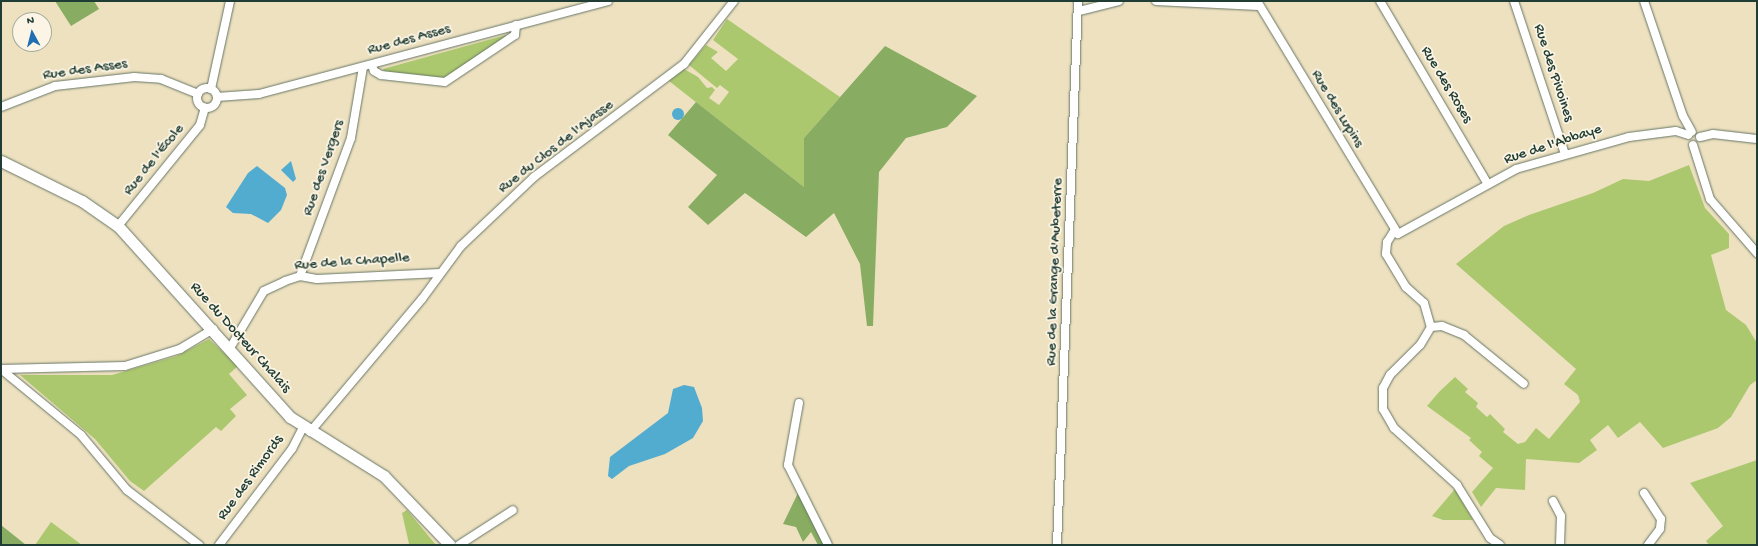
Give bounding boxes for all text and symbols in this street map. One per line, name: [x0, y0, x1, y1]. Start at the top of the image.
north arrow: [12, 12, 52, 52]
text: N: [26, 15, 35, 27]
street label: Rue des Asses: [366, 20, 452, 60]
street label: Rue des Pivoines: [1529, 22, 1577, 124]
street label: Rue des Roses: [1416, 43, 1476, 127]
street label: Rue des Asses: [42, 55, 128, 85]
street label: Rue des Lupins: [1307, 67, 1367, 151]
street label: Rue du Clos de l'Ajasse: [495, 96, 617, 198]
street label: Rue des Vergers: [299, 118, 349, 218]
street label: Rue de l'École: [120, 121, 188, 199]
street label: Rue de l'Abbaye: [1502, 121, 1604, 169]
street label: Rue de la Grange d'Aubeterre: [1043, 178, 1067, 366]
street label: Rue de la Chapelle: [294, 249, 410, 275]
street label: Rue du Docteur Chalais: [185, 279, 295, 397]
street label: Rue des Rimords: [214, 432, 288, 524]

